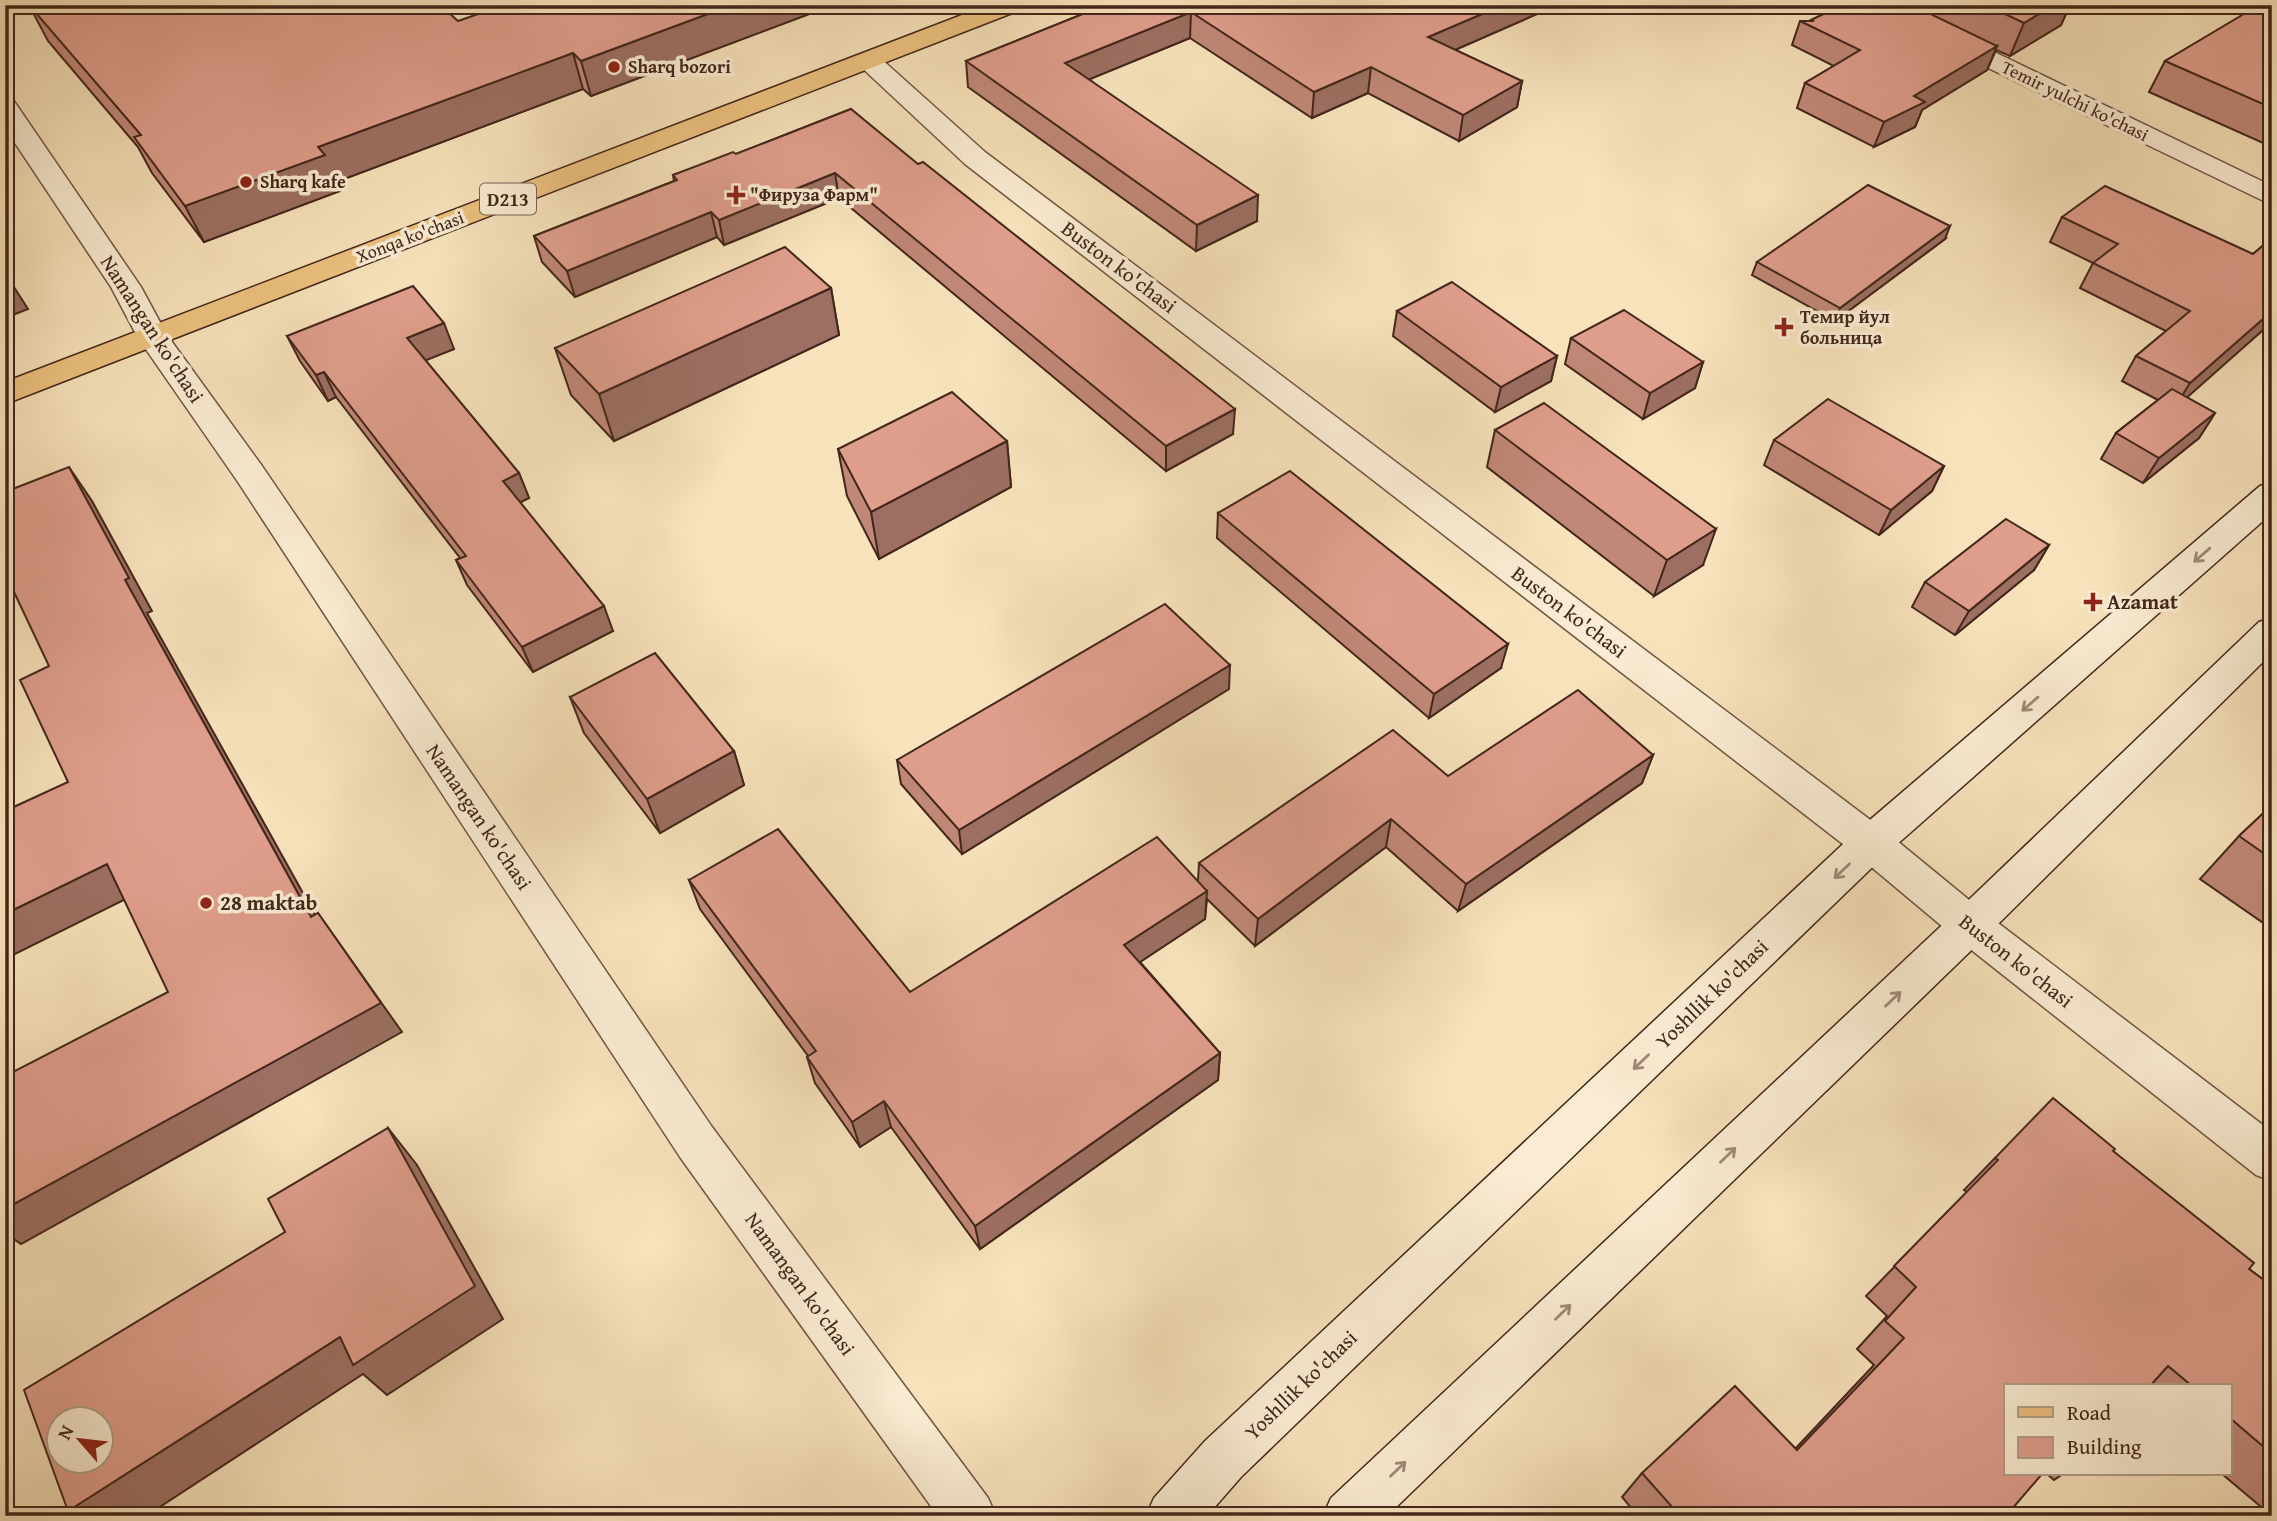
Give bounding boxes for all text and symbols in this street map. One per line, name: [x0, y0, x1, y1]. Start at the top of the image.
place label: Sharq bozori: [628, 53, 731, 80]
street label: Temir yulchi ko'chasi: [1997, 53, 2153, 148]
marker: Sharq bozori: [606, 59, 622, 75]
place label: Sharq kafe: [260, 168, 346, 195]
marker: Sharq kafe: [238, 174, 254, 190]
place label: "Фируза Фарм": [750, 181, 878, 208]
road number: D213: [480, 183, 536, 214]
marker: "Фируза Фарм": [728, 187, 744, 203]
street label: Xonqa ko'chasi: [352, 204, 468, 269]
street label: Buston ko'chasi: [1055, 213, 1184, 320]
street label: Namangan ko'chasi: [93, 249, 212, 409]
place label: Темир йул больница: [1800, 303, 1890, 351]
marker: Темир йул больница: [1774, 317, 1794, 337]
one-way arrow: [2193, 547, 2211, 563]
street label: Buston ko'chasi: [1505, 558, 1634, 665]
place label: Azamat: [2107, 586, 2178, 617]
marker: Azamat: [2085, 594, 2101, 610]
one-way arrow: [2022, 696, 2040, 712]
street label: Namangan ko'chasi: [419, 737, 540, 896]
one-way arrow: [1834, 863, 1851, 880]
place label: 28 maktab: [220, 887, 317, 918]
marker: 28 maktab: [198, 895, 214, 911]
street label: Buston ko'chasi: [1953, 906, 2080, 1015]
street label: Yoshllik ko'chasi: [1648, 932, 1775, 1056]
one-way arrow: [1884, 990, 1901, 1007]
one-way arrow: [1633, 1053, 1650, 1070]
one-way arrow: [1719, 1147, 1736, 1164]
street label: Namangan ko'chasi: [738, 1206, 863, 1362]
one-way arrow: [1554, 1304, 1572, 1320]
street label: Yoshllik ko'chasi: [1237, 1323, 1364, 1447]
legend: [2004, 1384, 2232, 1476]
text: Road: [2067, 1397, 2112, 1428]
north arrow: [46, 1406, 116, 1476]
text: N: [50, 1420, 80, 1444]
text: Building: [2067, 1431, 2142, 1462]
one-way arrow: [1389, 1460, 1406, 1477]

